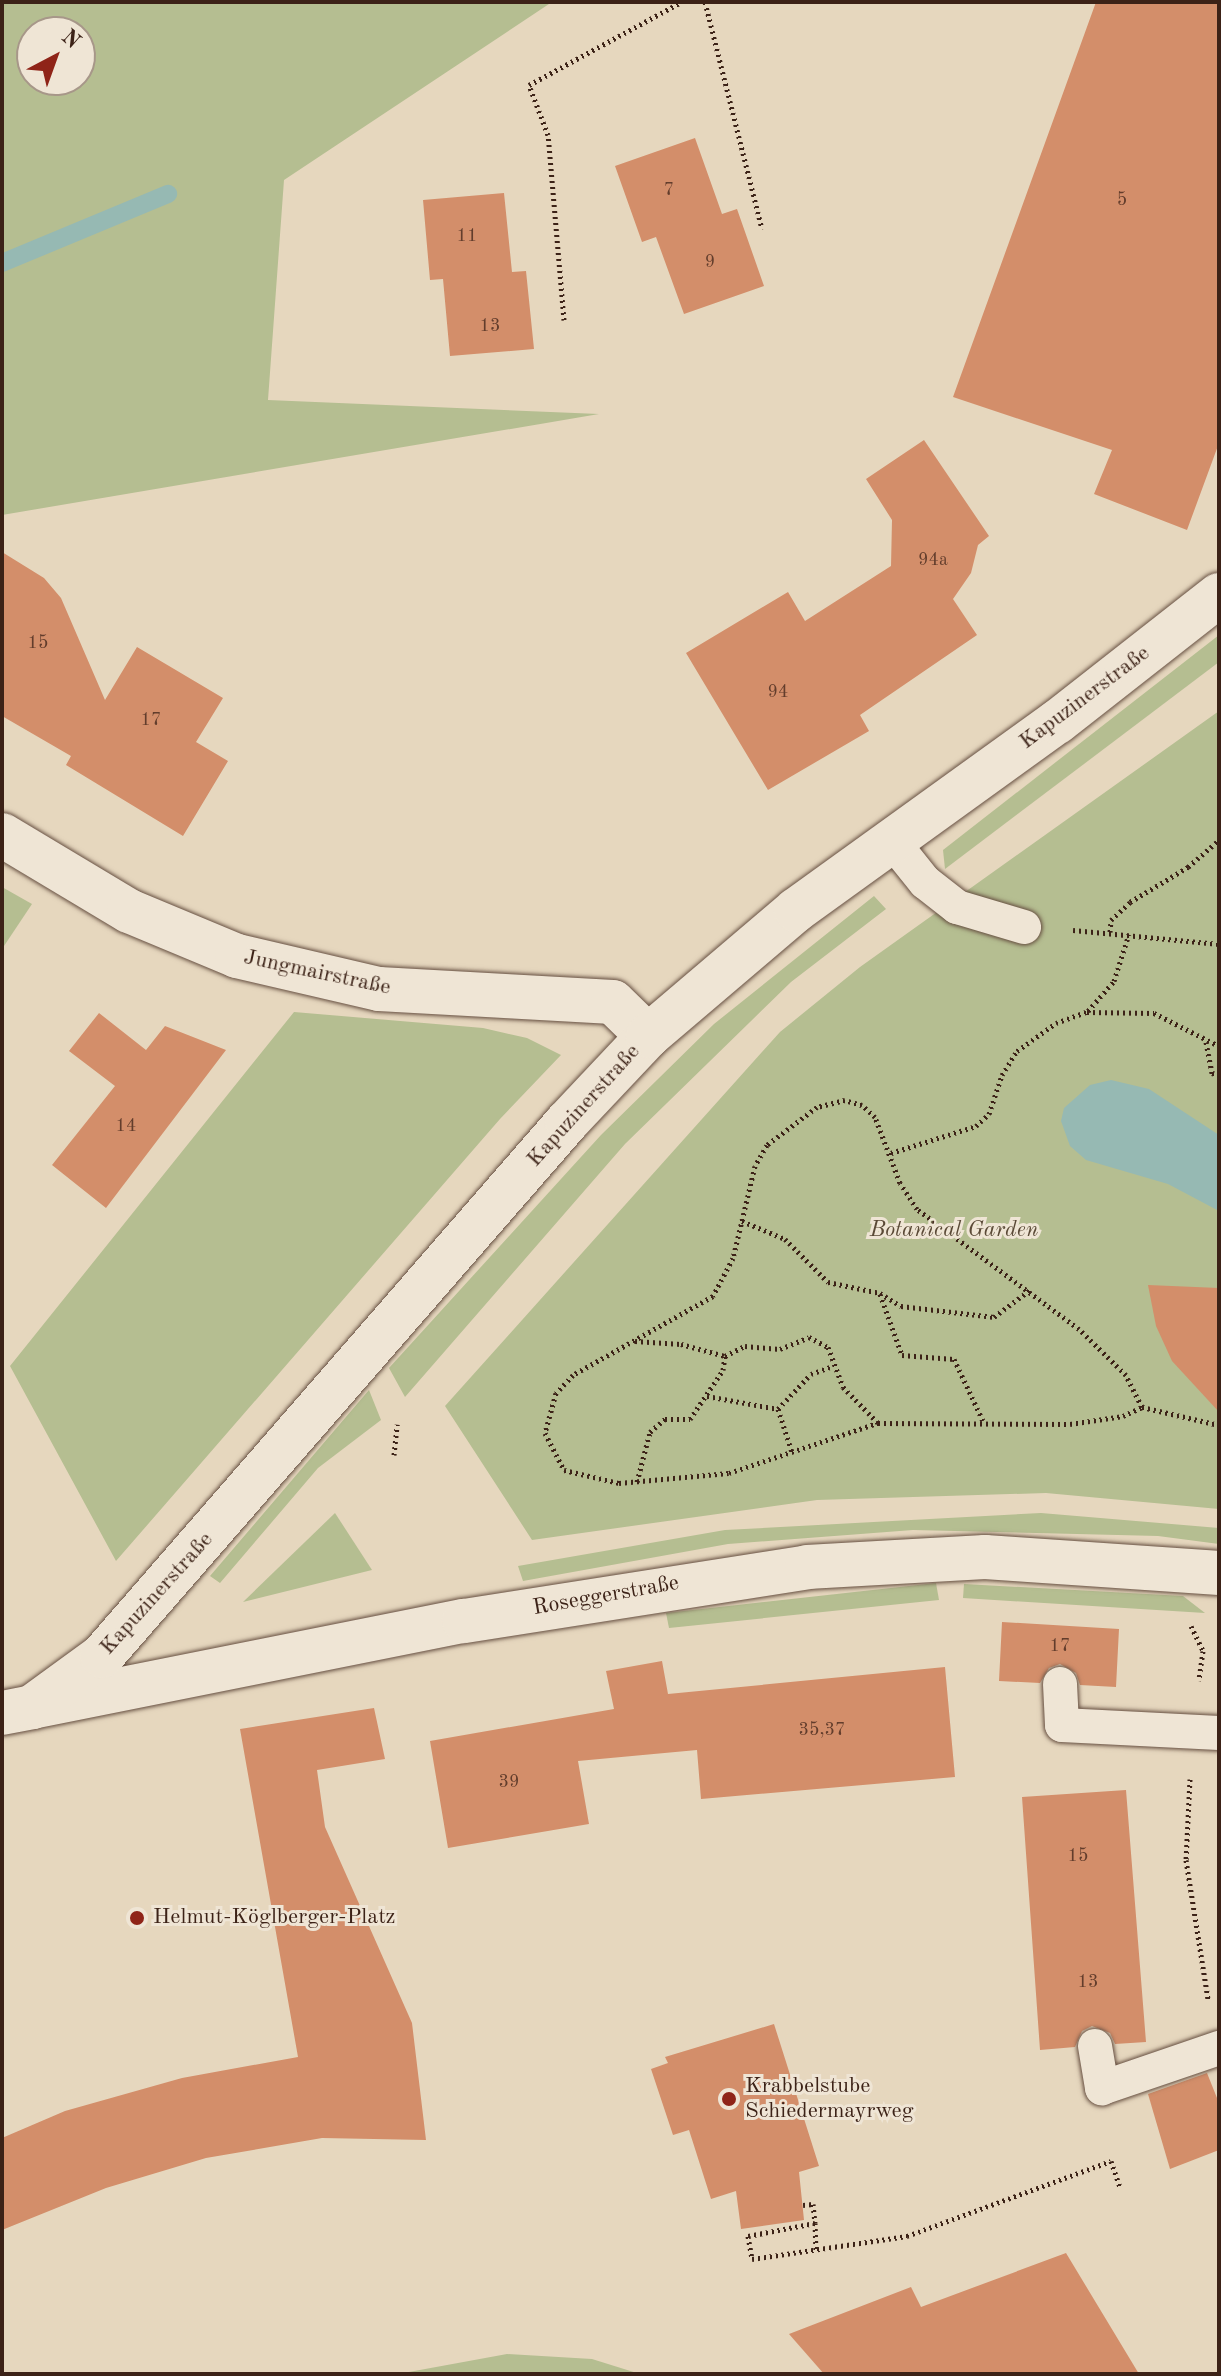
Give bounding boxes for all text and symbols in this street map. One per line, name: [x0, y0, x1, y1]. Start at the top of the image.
north arrow: [16, 16, 96, 96]
text: N: [57, 26, 84, 53]
house number: 7: [664, 179, 674, 201]
house number: 5: [1117, 189, 1127, 211]
house number: 11: [457, 225, 477, 247]
house number: 9: [705, 251, 715, 273]
house number: 13: [480, 315, 500, 337]
house number: 94a: [918, 549, 948, 571]
house number: 15: [28, 632, 48, 654]
street label: Kapuzinerstraße: [1015, 640, 1155, 756]
house number: 94: [768, 681, 788, 703]
house number: 17: [141, 709, 161, 731]
street label: Jungmairstraße: [241, 945, 393, 1001]
street label: Kapuzinerstraße: [522, 1039, 646, 1173]
house number: 14: [116, 1115, 136, 1137]
park label: Botanical Garden: [870, 1218, 1038, 1244]
street label: Kapuzinerstraße: [95, 1527, 219, 1661]
street label: Roseggerstraße: [531, 1570, 681, 1622]
house number: 17: [1050, 1635, 1070, 1657]
house number: 35,37: [799, 1719, 845, 1741]
house number: 39: [499, 1771, 519, 1793]
house number: 15: [1068, 1845, 1088, 1867]
place label: Helmut-Köglberger-Platz: [153, 1905, 396, 1931]
marker: Helmut-Köglberger-Platz: [128, 1909, 146, 1927]
house number: 13: [1078, 1971, 1098, 1993]
place label: Krabbelstube Schiedermayrweg: [745, 2073, 914, 2124]
marker: Krabbelstube Schiedermayrweg: [720, 2090, 738, 2108]

